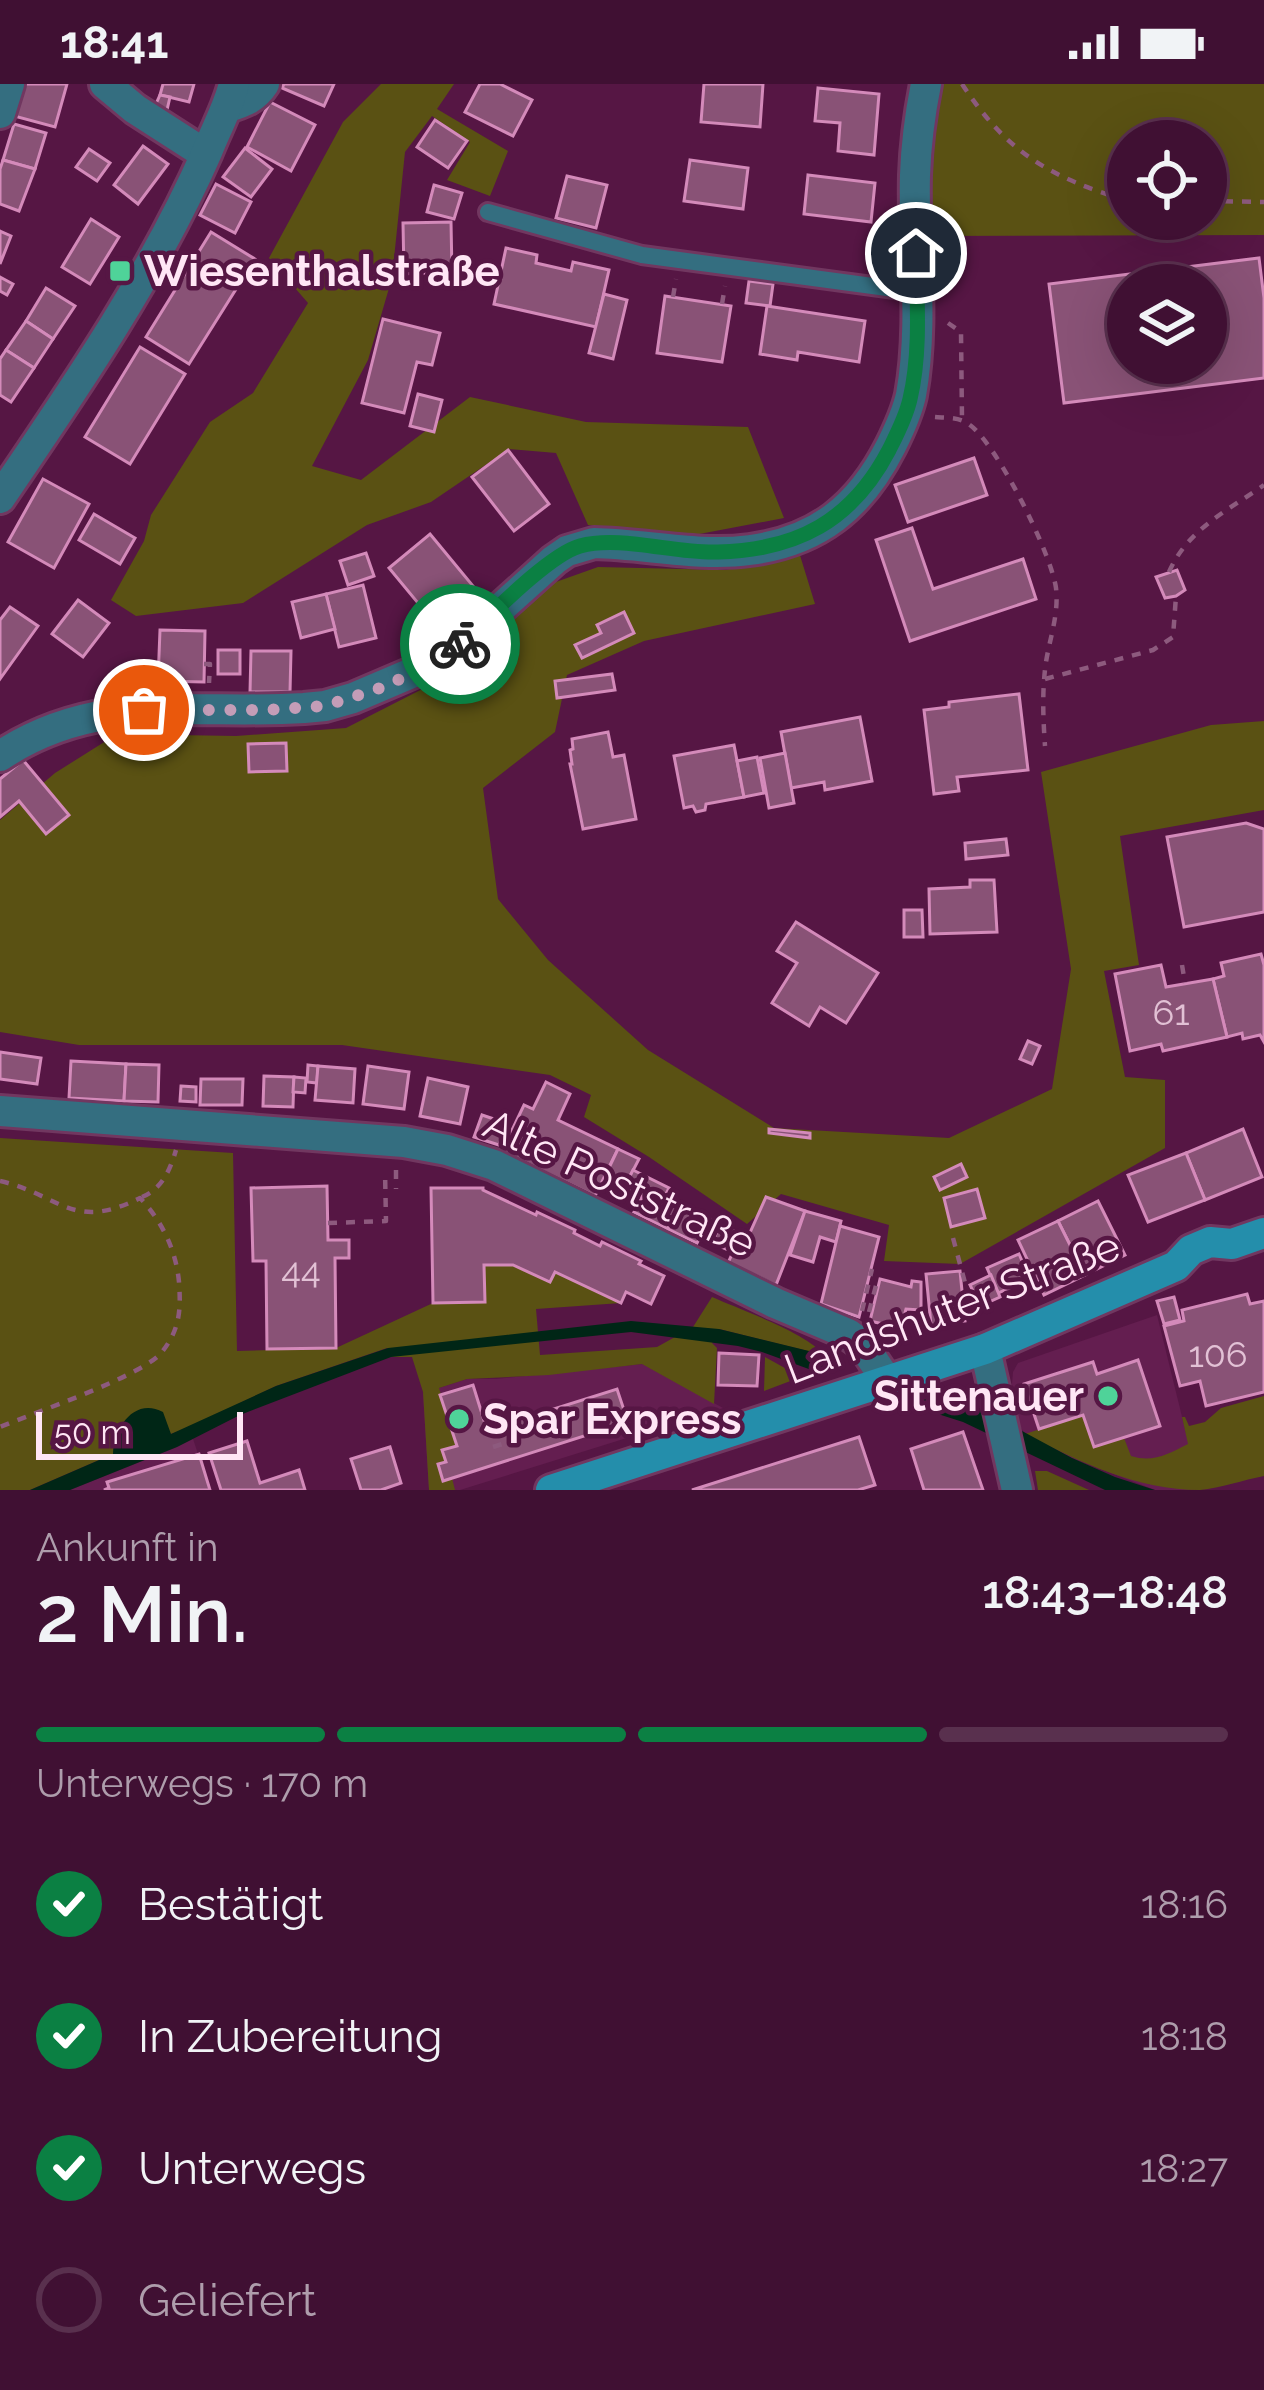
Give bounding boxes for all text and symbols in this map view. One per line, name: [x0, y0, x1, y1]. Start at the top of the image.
text: 18:41: [60, 16, 168, 69]
map controls: [1107, 120, 1227, 384]
button: locate: [1107, 120, 1227, 240]
pin: [865, 202, 967, 304]
icon: home: [883, 220, 949, 286]
place label: Wiesenthalstraße: [144, 247, 500, 296]
marker: Wiesenthalstraße: [107, 258, 133, 284]
button: layers: [1107, 264, 1227, 384]
courier: [400, 584, 520, 704]
icon: bike: [427, 611, 493, 677]
pin: [93, 659, 195, 761]
icon: bag: [111, 677, 177, 743]
house number: 61: [1152, 991, 1190, 1033]
street label: Alte Poststraße: [476, 1099, 763, 1268]
street label: Landshuter Straße: [778, 1221, 1127, 1394]
house number: 44: [281, 1249, 321, 1291]
house number: 106: [1188, 1333, 1248, 1375]
place label: Sittenauer: [874, 1372, 1084, 1421]
marker: Sittenauer: [1095, 1383, 1121, 1409]
place label: Spar Express: [483, 1395, 742, 1444]
scale bar: [36, 1406, 243, 1459]
marker: Spar Express: [446, 1406, 472, 1432]
text: 50 m: [54, 1413, 131, 1452]
text: Ankunft in: [36, 1524, 219, 1570]
text: 18:43–18:48: [982, 1566, 1228, 1619]
text: 2 Min.: [36, 1569, 248, 1660]
text: Unterwegs · 170 m: [36, 1760, 368, 1806]
icon: check: [36, 1871, 102, 1937]
text: Bestätigt: [138, 1878, 323, 1931]
text: 18:16: [1141, 1881, 1228, 1927]
icon: check: [36, 2003, 102, 2069]
text: In Zubereitung: [138, 2010, 443, 2063]
text: 18:18: [1141, 2013, 1228, 2059]
icon: check: [36, 2135, 102, 2201]
text: Unterwegs: [138, 2142, 366, 2195]
text: 18:27: [1140, 2145, 1228, 2191]
text: Geliefert: [138, 2274, 316, 2327]

